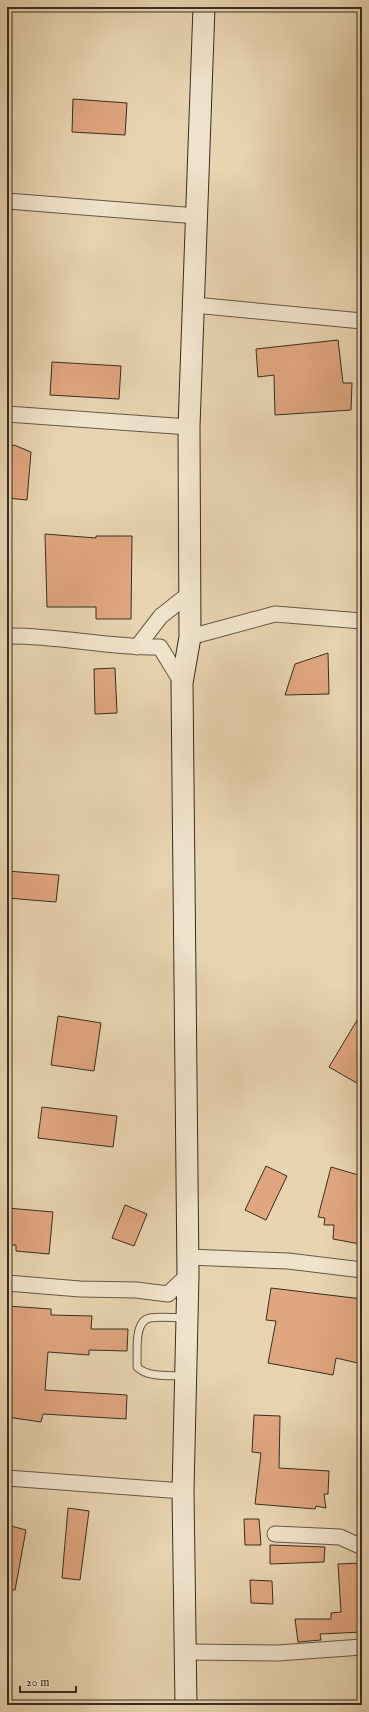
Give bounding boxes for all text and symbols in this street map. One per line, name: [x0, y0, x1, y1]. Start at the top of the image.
scale bar: [20, 1668, 76, 1694]
text: 20 m: [26, 1675, 49, 1690]

